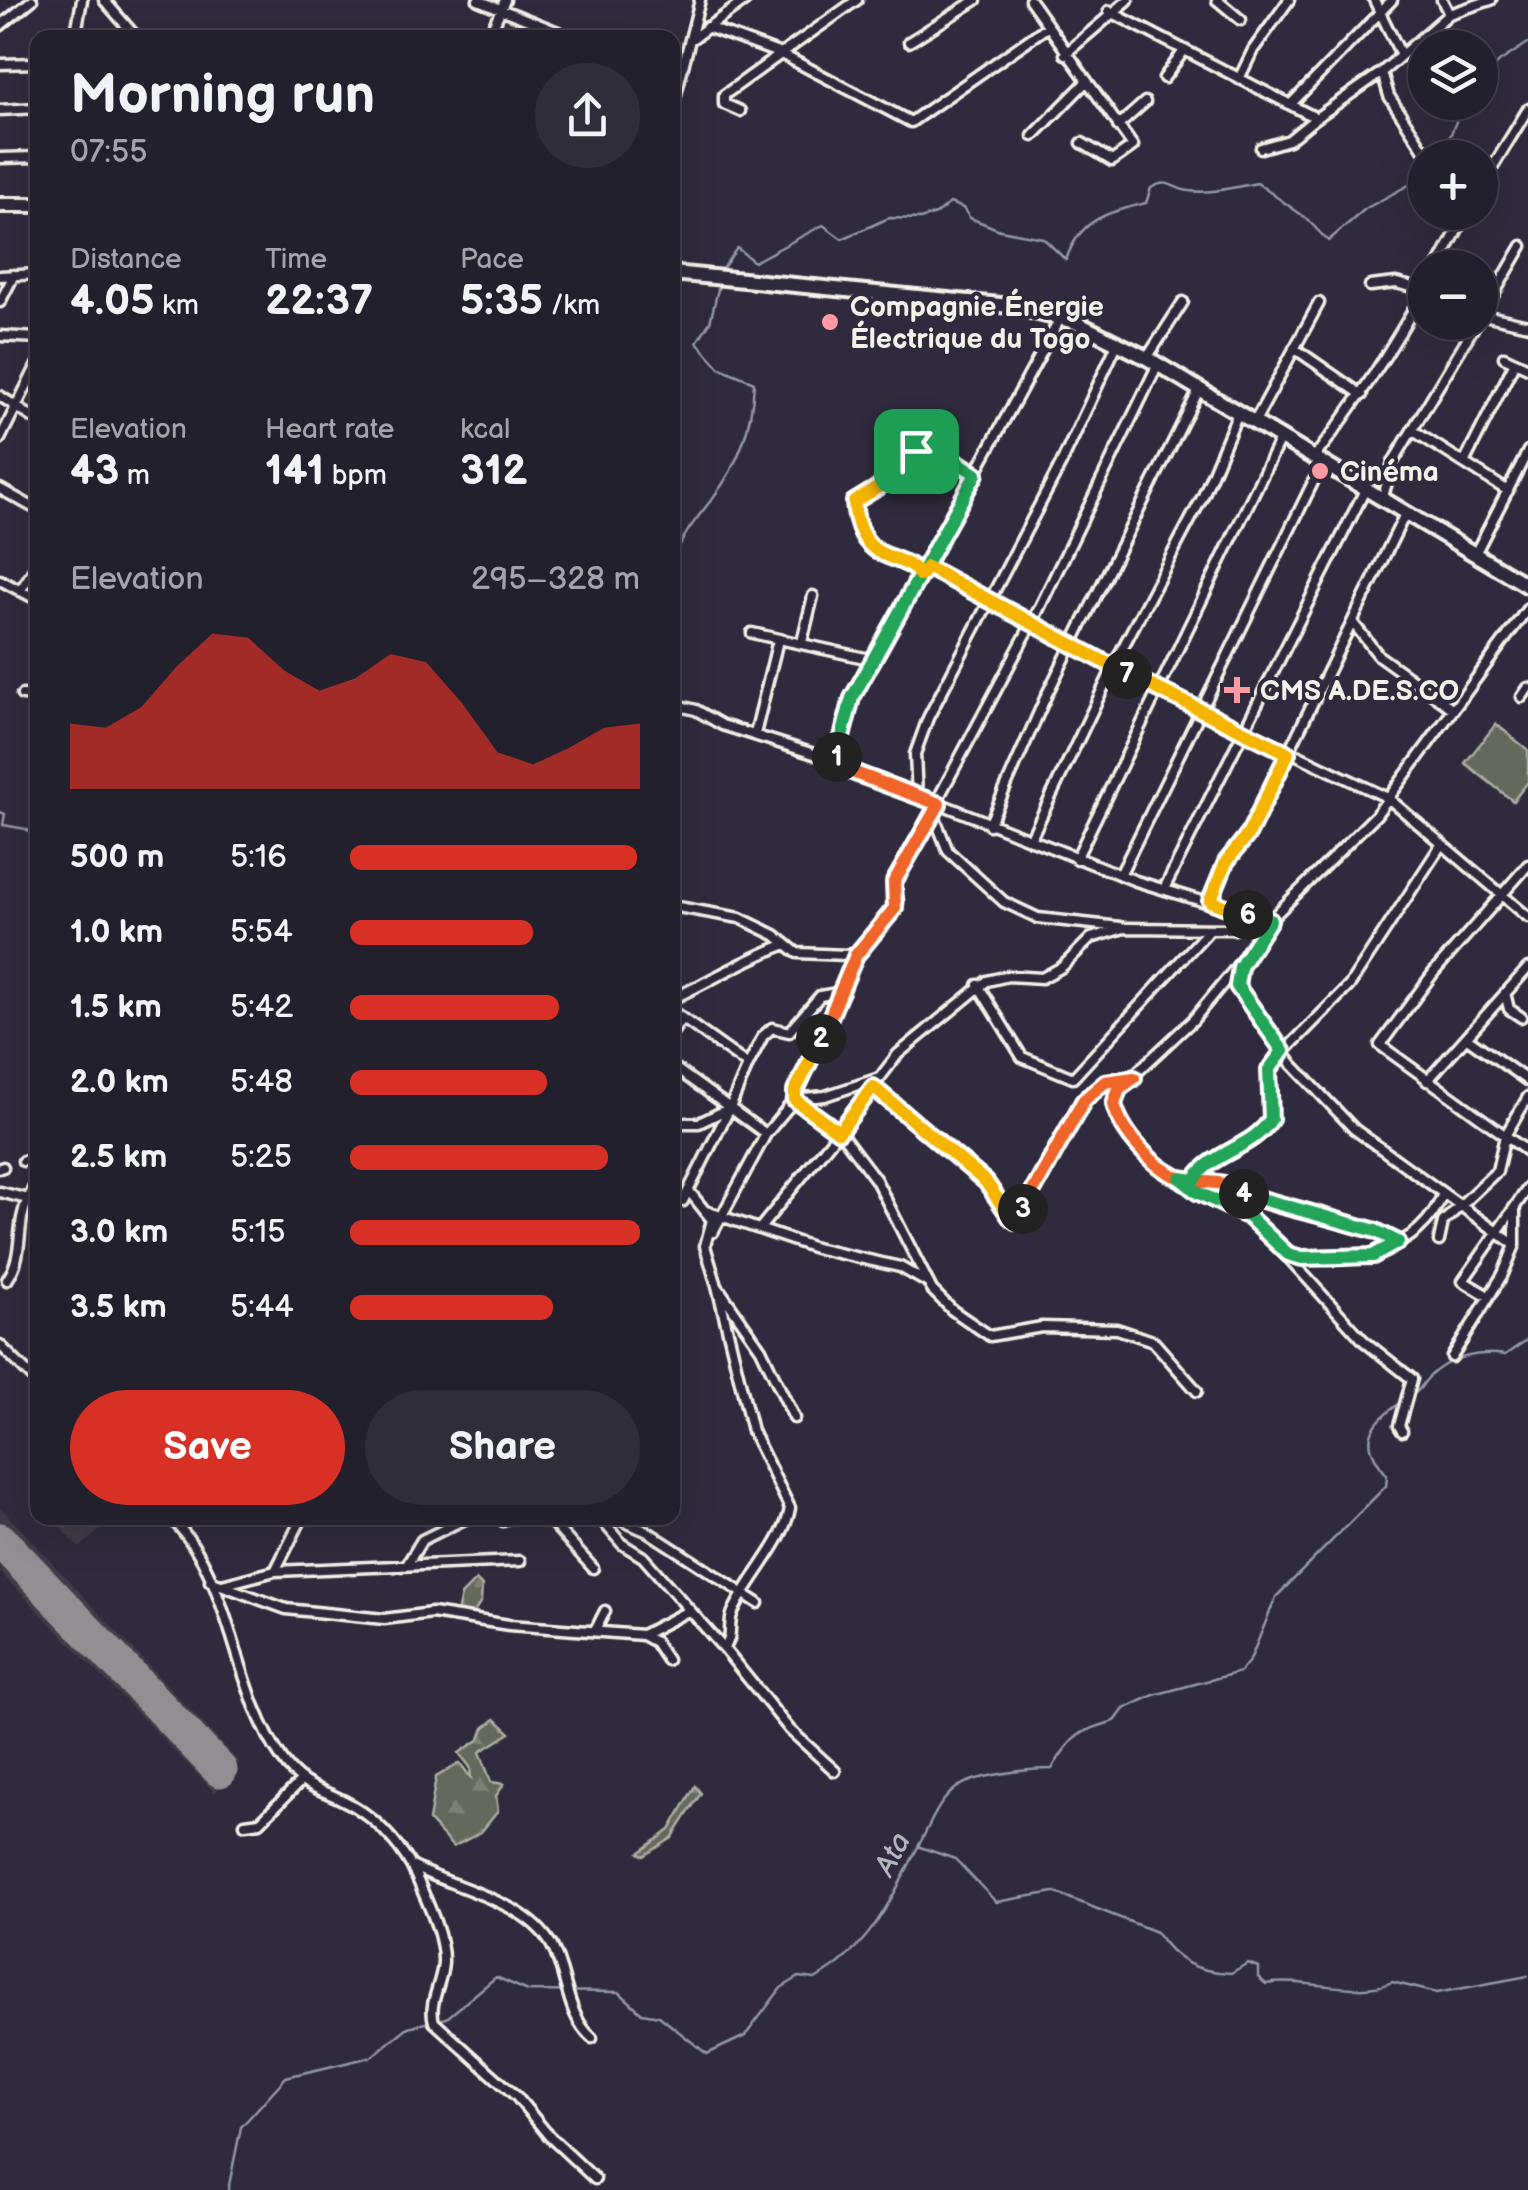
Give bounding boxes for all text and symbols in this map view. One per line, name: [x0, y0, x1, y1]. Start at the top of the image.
map controls: [1408, 30, 1498, 340]
button: layers: [1408, 30, 1498, 120]
text: Morning run: [70, 62, 375, 129]
button: share: [535, 63, 640, 168]
text: 07:55: [70, 133, 148, 172]
button: +: [1408, 140, 1498, 230]
text: Distance: [70, 243, 182, 276]
text: Time: [265, 243, 327, 276]
text: Pace: [460, 243, 524, 276]
button: −: [1408, 250, 1498, 340]
text: 4.05: [70, 276, 154, 327]
text: 22:37: [265, 276, 373, 327]
text: 5:35: [460, 276, 543, 327]
place label: Compagnie Énergie Électrique du Togo: [850, 288, 1104, 356]
text: km: [154, 289, 199, 322]
text: /km: [543, 289, 600, 322]
marker: Compagnie Énergie Électrique du Togo: [819, 311, 841, 333]
pin: [874, 409, 959, 494]
text: Elevation: [70, 413, 187, 446]
text: Heart rate: [265, 413, 394, 446]
text: kcal: [460, 413, 510, 446]
icon: arrive: [889, 424, 944, 479]
text: 43: [70, 446, 119, 497]
text: 141: [265, 446, 324, 497]
text: 312: [460, 446, 527, 497]
place label: Cinéma: [1340, 456, 1439, 489]
text: m: [119, 459, 150, 492]
text: bpm: [324, 459, 387, 492]
marker: Cinéma: [1309, 460, 1331, 482]
text: Elevation: [70, 560, 203, 599]
text: 295–328 m: [471, 560, 640, 599]
pin: 7: [1102, 649, 1152, 699]
text: 7: [1119, 657, 1135, 690]
place label: CMS A.DE.S.CO: [1260, 675, 1459, 708]
marker: CMS A.DE.S.CO: [1224, 677, 1250, 703]
pin: 1: [812, 732, 862, 782]
text: 1: [831, 740, 843, 773]
text: 500 m: [70, 838, 164, 877]
text: 5:16: [230, 838, 287, 877]
pin: 6: [1223, 890, 1273, 940]
text: 6: [1240, 898, 1256, 931]
text: 1.0 km: [70, 913, 163, 952]
text: 5:54: [230, 913, 293, 952]
text: 1.5 km: [70, 988, 162, 1027]
text: 5:42: [230, 988, 293, 1027]
pin: 2: [796, 1014, 846, 1064]
text: 2: [813, 1022, 829, 1055]
text: 2.0 km: [70, 1063, 169, 1102]
text: 5:48: [230, 1063, 293, 1102]
text: 2.5 km: [70, 1138, 167, 1177]
text: 5:25: [230, 1138, 292, 1177]
pin: 4: [1219, 1169, 1269, 1219]
text: 4: [1236, 1177, 1252, 1210]
pin: 3: [998, 1184, 1048, 1234]
text: 3: [1015, 1192, 1031, 1225]
text: 3.0 km: [70, 1213, 168, 1252]
text: 5:15: [230, 1213, 286, 1252]
text: 3.5 km: [70, 1288, 167, 1327]
text: 5:44: [230, 1288, 294, 1327]
button: Save: [70, 1390, 345, 1505]
button: Share: [365, 1390, 640, 1505]
water label: Ata: [866, 1827, 919, 1884]

